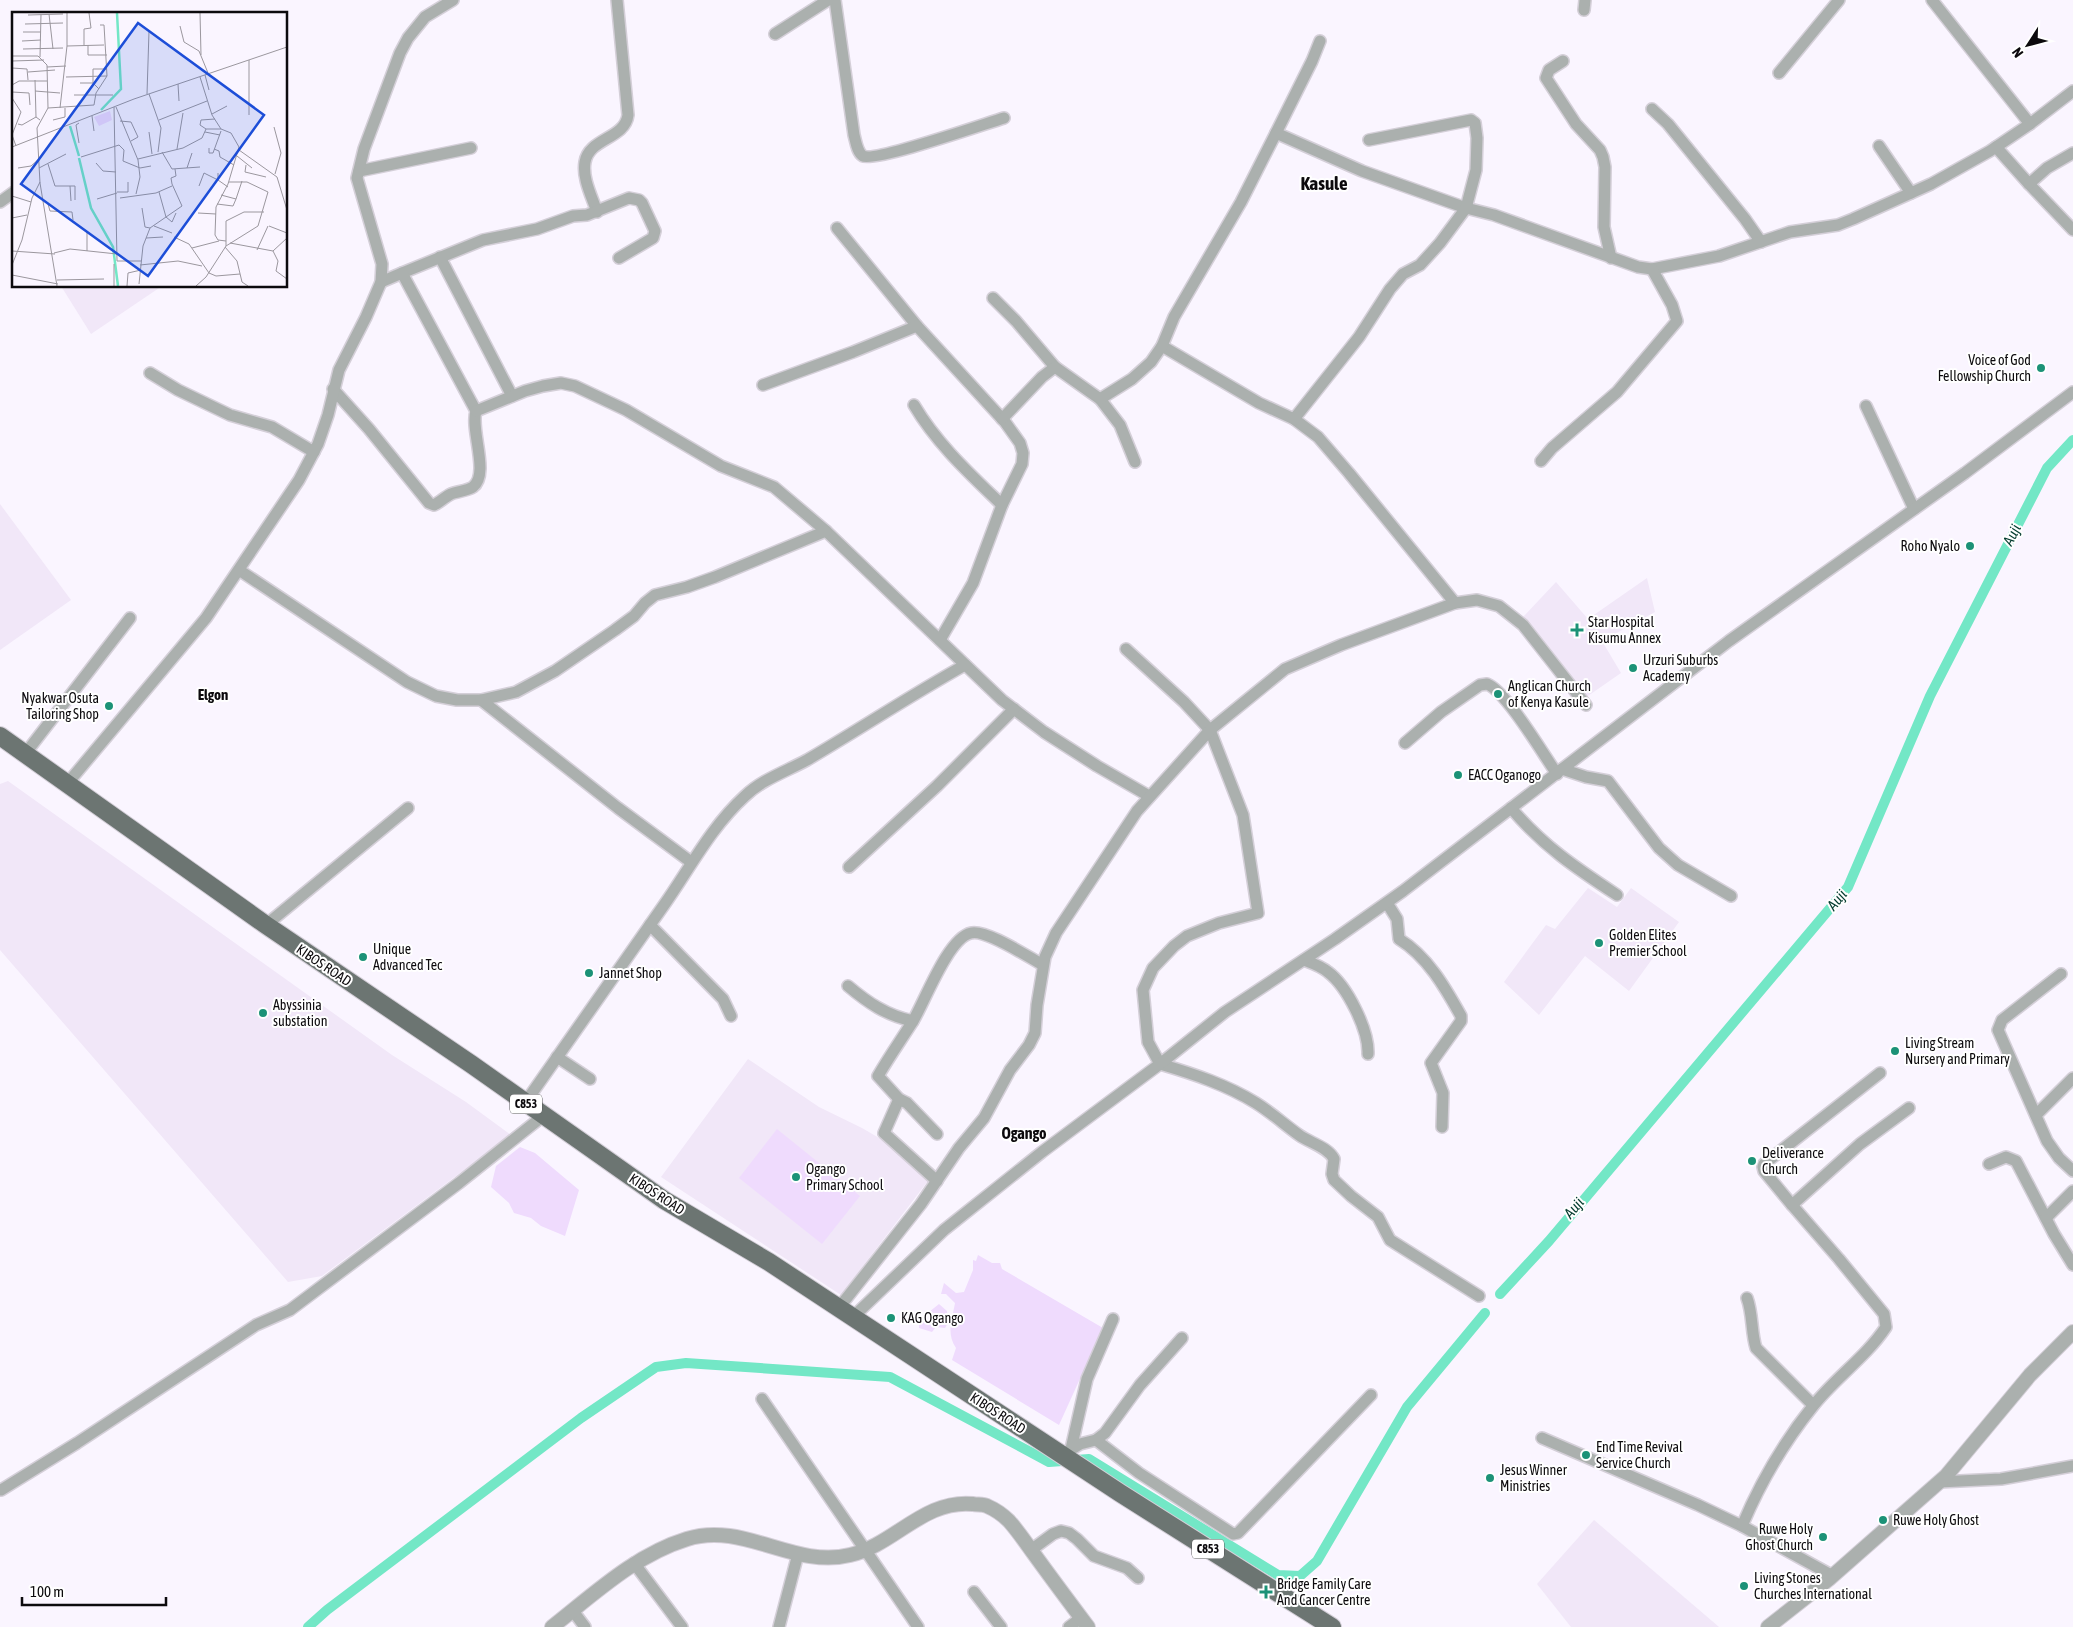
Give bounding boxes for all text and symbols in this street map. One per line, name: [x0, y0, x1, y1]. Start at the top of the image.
inset map: [12, 12, 288, 288]
north arrow: [2003, 20, 2053, 70]
text: N: [2009, 45, 2026, 61]
district label: Kasule: [1300, 172, 1348, 194]
place label: Voice of God Fellowship Church: [1938, 352, 2031, 384]
marker: Voice of God Fellowship Church: [2035, 362, 2047, 374]
water label: Auji: [1999, 521, 2024, 549]
place label: Roho Nyalo: [1901, 538, 1960, 554]
marker: Roho Nyalo: [1964, 540, 1976, 552]
place label: Star Hospital Kisumu Annex: [1588, 614, 1661, 646]
marker: Star Hospital Kisumu Annex: [1570, 623, 1584, 637]
place label: Urzuri Suburbs Academy: [1643, 652, 1718, 684]
marker: Urzuri Suburbs Academy: [1627, 662, 1639, 674]
place label: Anglican Church of Kenya Kasule: [1508, 678, 1591, 710]
district label: Elgon: [198, 686, 228, 703]
marker: Anglican Church of Kenya Kasule: [1492, 688, 1504, 700]
place label: Nyakwar Osuta Tailoring Shop: [21, 690, 99, 722]
marker: Nyakwar Osuta Tailoring Shop: [103, 700, 115, 712]
place label: EACC Oganogo: [1468, 767, 1541, 783]
marker: EACC Oganogo: [1452, 769, 1464, 781]
water label: Auji: [1823, 886, 1850, 914]
place label: Golden Elites Premier School: [1609, 927, 1687, 959]
marker: Golden Elites Premier School: [1593, 937, 1605, 949]
street label: KIBOS ROAD: [294, 941, 355, 989]
place label: Unique Advanced Tec: [373, 941, 443, 973]
marker: Unique Advanced Tec: [357, 951, 369, 963]
place label: Jannet Shop: [599, 965, 662, 981]
marker: Jannet Shop: [583, 967, 595, 979]
place label: Abyssinia substation: [273, 997, 327, 1029]
marker: Abyssinia substation: [257, 1007, 269, 1019]
place label: Living Stream Nursery and Primary: [1905, 1035, 2010, 1067]
marker: Living Stream Nursery and Primary: [1889, 1045, 1901, 1057]
road number: C853: [510, 1094, 542, 1114]
district label: Ogango: [1001, 1124, 1047, 1142]
place label: Deliverance Church: [1762, 1145, 1824, 1177]
marker: Deliverance Church: [1746, 1155, 1758, 1167]
place label: Ogango Primary School: [806, 1161, 884, 1193]
street label: KIBOS ROAD: [626, 1170, 688, 1218]
marker: Ogango Primary School: [790, 1171, 802, 1183]
water label: Auji: [1559, 1194, 1587, 1222]
place label: KAG Ogango: [901, 1310, 964, 1326]
marker: KAG Ogango: [885, 1312, 897, 1324]
street label: KIBOS ROAD: [967, 1389, 1029, 1437]
place label: End Time Revival Service Church: [1596, 1439, 1683, 1471]
marker: End Time Revival Service Church: [1580, 1449, 1592, 1461]
place label: Jesus Winner Ministries: [1500, 1462, 1568, 1494]
marker: Jesus Winner Ministries: [1484, 1472, 1496, 1484]
place label: Ruwe Holy Ghost: [1893, 1512, 1979, 1528]
marker: Ruwe Holy Ghost: [1877, 1514, 1889, 1526]
place label: Ruwe Holy Ghost Church: [1745, 1521, 1813, 1553]
marker: Ruwe Holy Ghost Church: [1817, 1531, 1829, 1543]
road number: C853: [1192, 1540, 1224, 1558]
place label: Living Stones Churches International: [1754, 1570, 1872, 1602]
scale bar: [22, 1574, 166, 1606]
place label: Bridge Family Care And Cancer Centre: [1277, 1576, 1371, 1608]
marker: Living Stones Churches International: [1738, 1580, 1750, 1592]
text: 100 m: [30, 1583, 64, 1600]
marker: Bridge Family Care And Cancer Centre: [1259, 1585, 1273, 1599]

